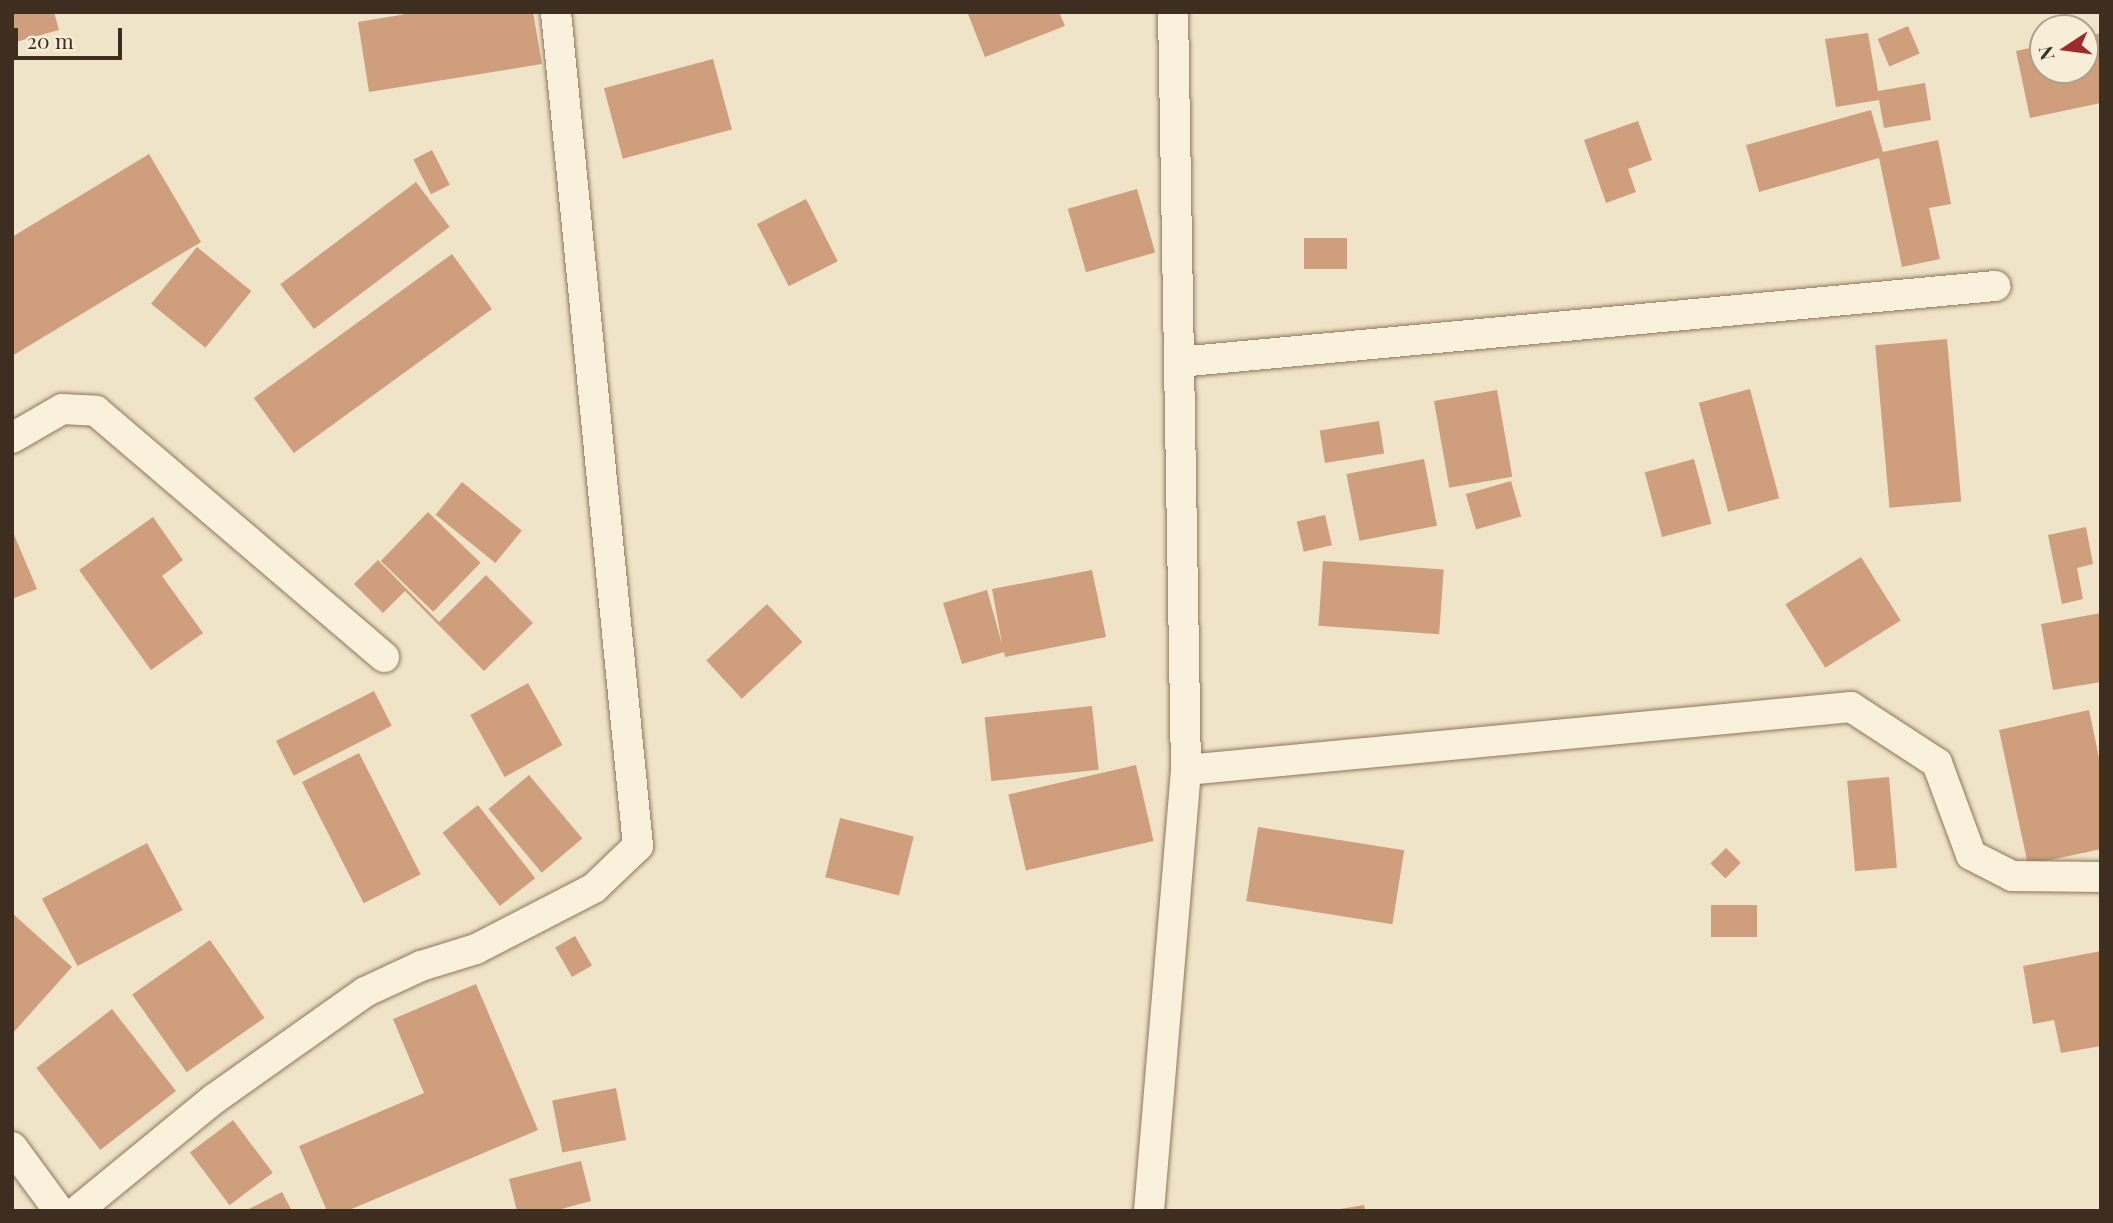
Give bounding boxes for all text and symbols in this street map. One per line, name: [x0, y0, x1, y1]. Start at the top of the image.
scale bar: [18, 14, 126, 58]
north arrow: [2029, 14, 2099, 84]
text: 20 m: [27, 26, 74, 54]
text: N: [2031, 44, 2060, 63]

